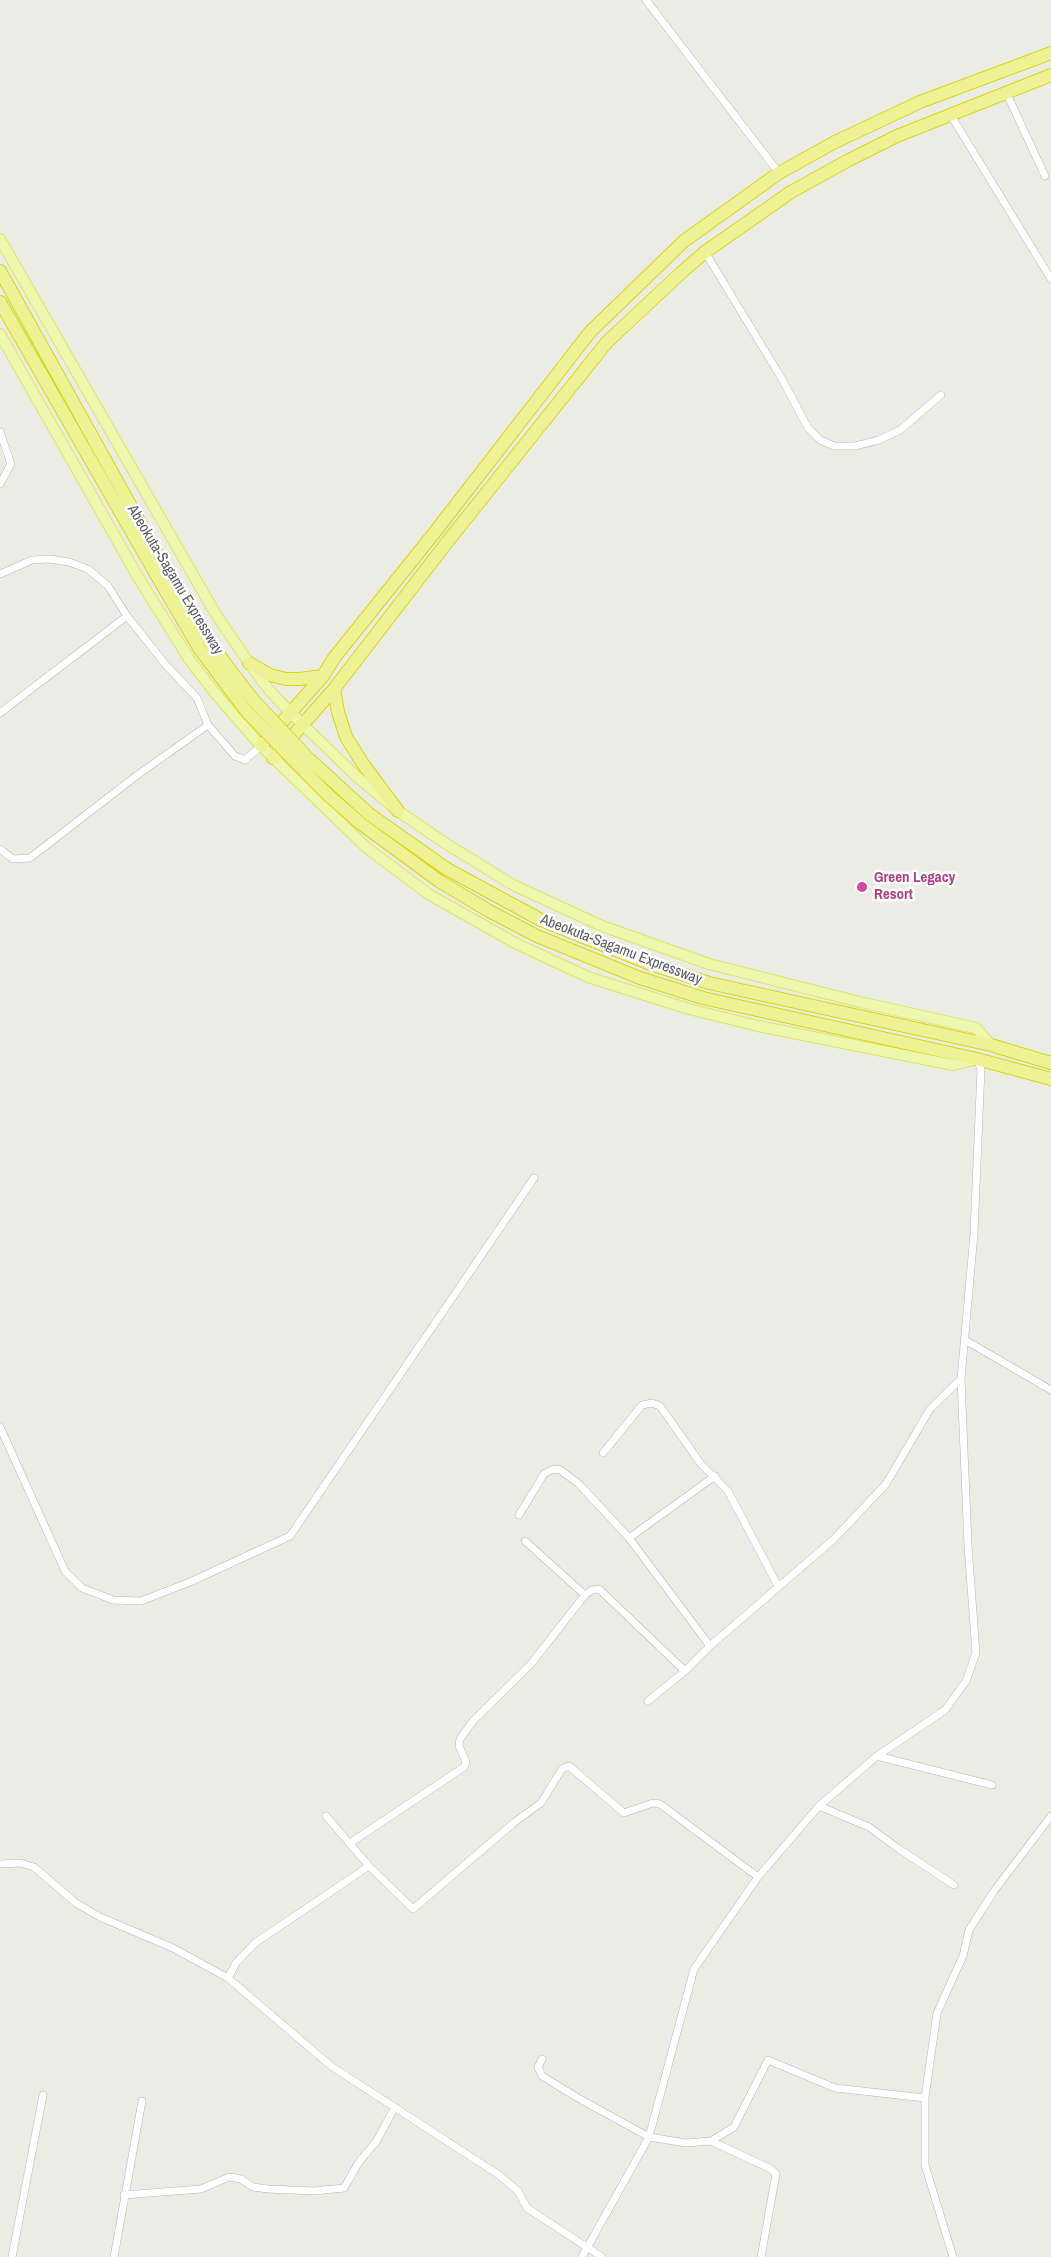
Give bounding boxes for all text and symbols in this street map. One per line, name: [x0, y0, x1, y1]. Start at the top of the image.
street label: Abeokuta-Sagamu Expressway: [123, 502, 227, 658]
place label: Green Legacy Resort: [874, 869, 955, 904]
marker: Green Legacy Resort: [855, 880, 869, 894]
street label: Abeokuta-Sagamu Expressway: [538, 911, 704, 989]

